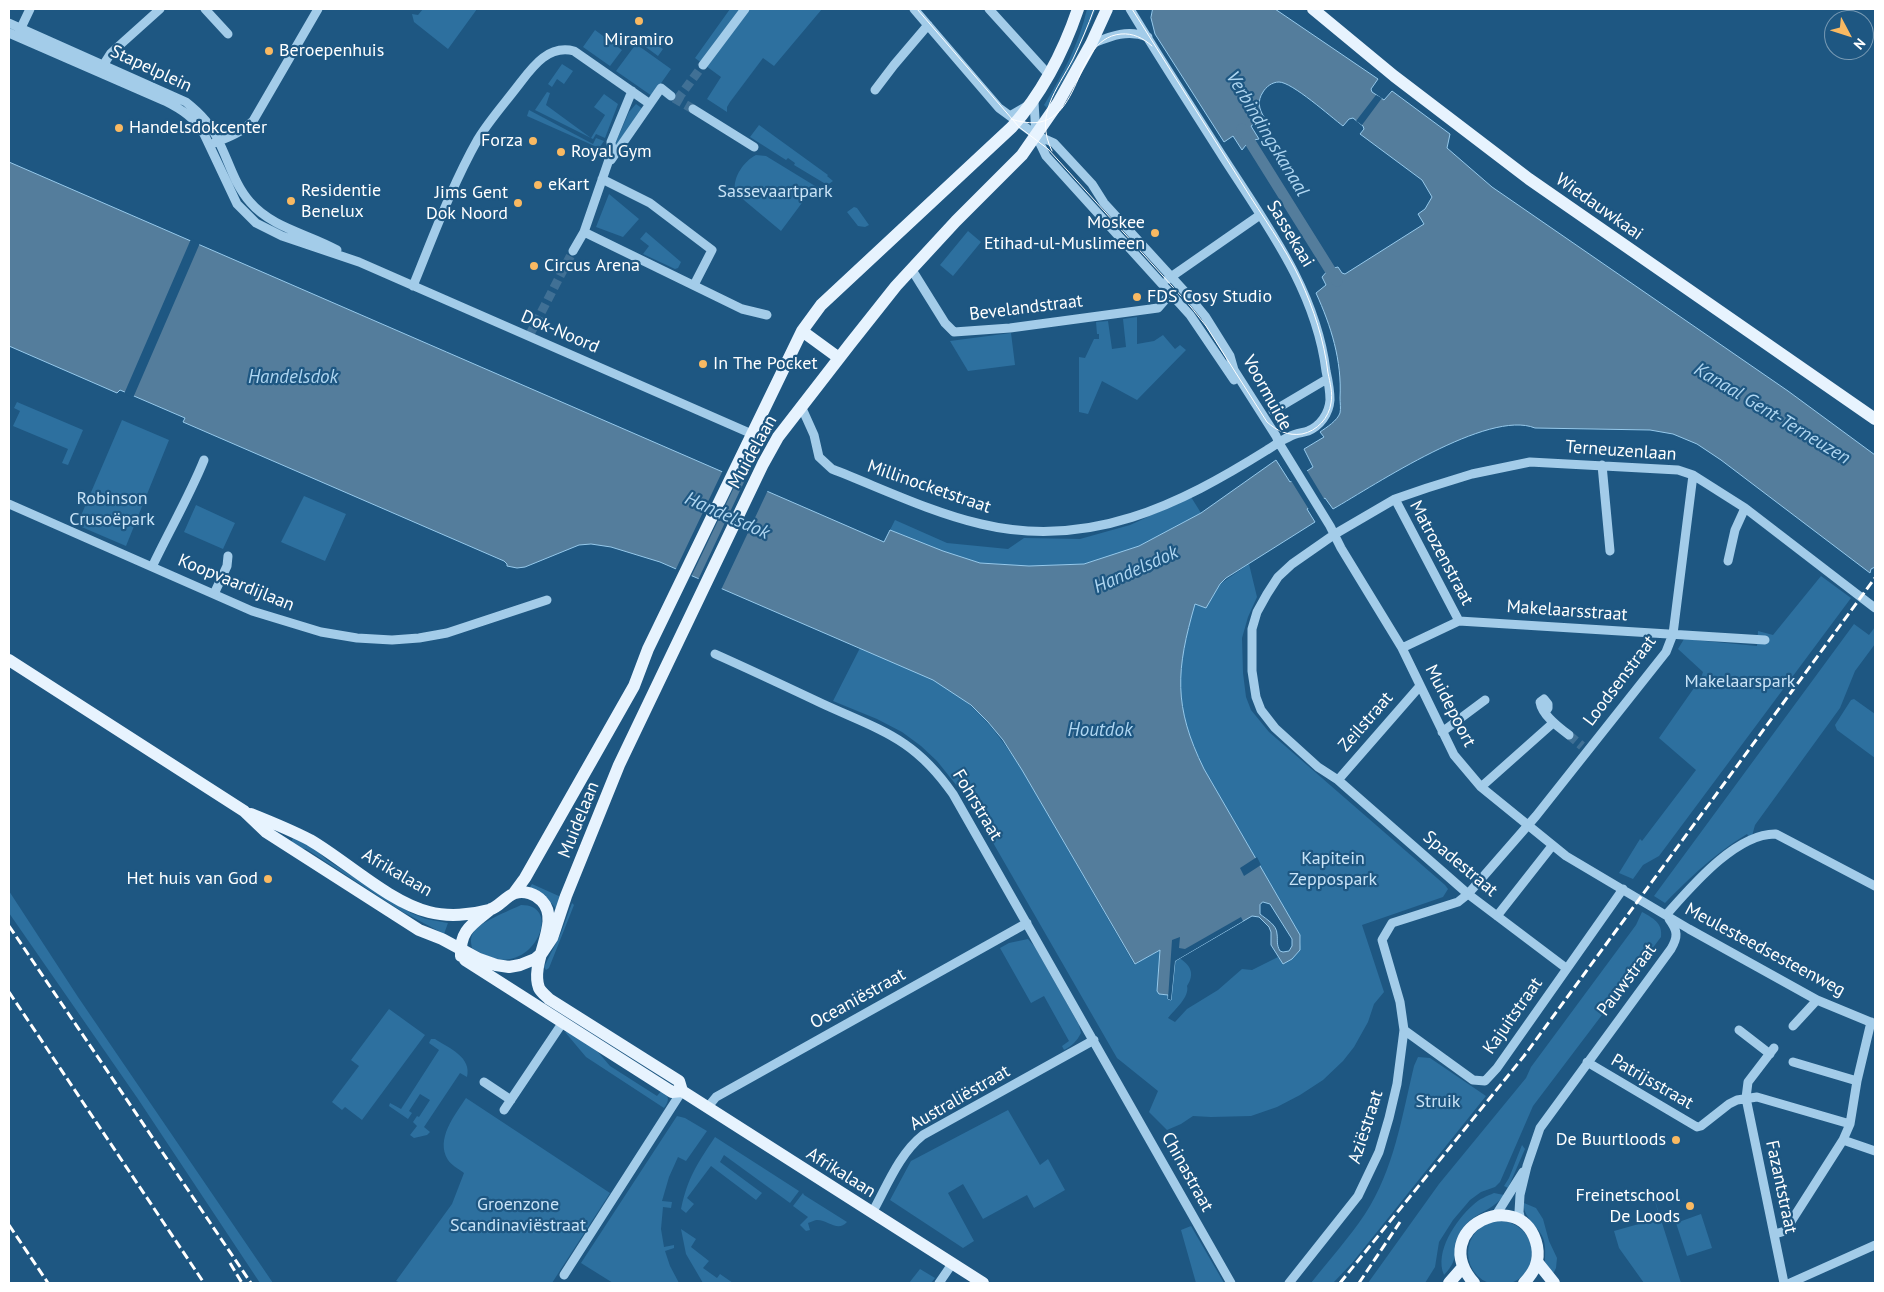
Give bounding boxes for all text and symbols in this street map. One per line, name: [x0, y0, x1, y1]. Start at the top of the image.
north arrow: [1824, 10, 1874, 60]
marker: Miramiro: [633, 15, 645, 27]
place label: Miramiro: [604, 29, 674, 51]
text: N: [1850, 35, 1870, 53]
place label: Beroepenhuis: [279, 40, 384, 62]
street label: Stapelplein: [107, 41, 195, 97]
marker: Beroepenhuis: [263, 45, 275, 57]
water label: Verbindingskanaal: [1221, 67, 1313, 201]
place label: Handelsdokcenter: [129, 117, 267, 139]
marker: Handelsdokcenter: [113, 122, 125, 134]
place label: Forza: [481, 130, 523, 152]
marker: Forza: [527, 135, 539, 147]
place label: Royal Gym: [571, 141, 652, 163]
marker: Royal Gym: [555, 146, 567, 158]
street label: Wiedauwkaai: [1551, 169, 1647, 245]
place label: eKart: [548, 174, 589, 196]
marker: eKart: [532, 179, 544, 191]
place label: Residentie Benelux: [301, 180, 381, 222]
park label: Sassevaartpark: [717, 181, 833, 203]
place label: Jims Gent Dok Noord: [426, 182, 508, 224]
marker: Residentie Benelux: [285, 195, 297, 207]
marker: Jims Gent Dok Noord: [512, 197, 524, 209]
street label: Sassekaai: [1262, 197, 1318, 271]
place label: Moskee Etihad-ul-Muslimeen: [984, 212, 1145, 254]
marker: Moskee Etihad-ul-Muslimeen: [1149, 227, 1161, 239]
place label: Circus Arena: [544, 255, 640, 277]
marker: Circus Arena: [528, 260, 540, 272]
place label: FDS Cosy Studio: [1147, 286, 1272, 308]
street label: Bevelandstraat: [968, 290, 1084, 326]
marker: FDS Cosy Studio: [1131, 291, 1143, 303]
street label: Dok-Noord: [518, 306, 602, 358]
street label: Voormuide: [1238, 352, 1296, 434]
place label: In The Pocket: [713, 353, 818, 375]
marker: In The Pocket: [697, 358, 709, 370]
water label: Kanaal Gent-Terneuzen: [1690, 358, 1854, 470]
water label: Handelsdok: [248, 367, 338, 389]
street label: Muidelaan: [724, 412, 782, 492]
street label: Terneuzenlaan: [1565, 436, 1677, 466]
street label: Millinocketstraat: [864, 456, 994, 518]
water label: Handelsdok: [681, 487, 773, 545]
park label: Robinson Crusoëpark: [69, 488, 155, 530]
street label: Matrozenstraat: [1404, 497, 1478, 609]
water label: Handelsdok: [1090, 541, 1182, 599]
street label: Koopvaardijlaan: [175, 550, 297, 616]
street label: Makelaarsstraat: [1506, 596, 1628, 626]
street label: Loodsenstraat: [1579, 632, 1661, 730]
street label: Muidepoort: [1420, 661, 1480, 751]
park label: Makelaarspark: [1685, 671, 1795, 693]
street label: Zeilstraat: [1334, 688, 1398, 756]
water label: Houtdok: [1068, 720, 1132, 742]
street label: Fohrstraat: [947, 766, 1007, 844]
street label: Muidelaan: [554, 779, 604, 861]
street label: Spadestraat: [1418, 827, 1502, 901]
street label: Afrikalaan: [358, 844, 436, 902]
park label: Kapitein Zeppospark: [1289, 848, 1377, 891]
place label: Het huis van God: [126, 868, 258, 890]
marker: Het huis van God: [262, 873, 274, 885]
street label: Meulesteedsesteenweg: [1681, 899, 1849, 1001]
street label: Pauwstraat: [1593, 940, 1661, 1020]
street label: Oceaniëstraat: [807, 964, 909, 1034]
street label: Kajuitstraat: [1479, 974, 1547, 1058]
street label: Patrijsstraat: [1607, 1050, 1697, 1114]
street label: Australiëstraat: [906, 1061, 1014, 1135]
street label: Aziëstraat: [1344, 1088, 1388, 1166]
park label: Struik: [1416, 1091, 1460, 1113]
street label: Chinastraat: [1156, 1129, 1218, 1215]
place label: De Buurtloods: [1556, 1129, 1666, 1151]
marker: De Buurtloods: [1670, 1134, 1682, 1146]
street label: Fazantstraat: [1761, 1138, 1801, 1236]
street label: Afrikalaan: [802, 1143, 880, 1203]
place label: Freinetschool De Loods: [1575, 1185, 1680, 1228]
park label: Groenzone Scandinaviëstraat: [450, 1194, 586, 1236]
marker: Freinetschool De Loods: [1684, 1200, 1696, 1212]

